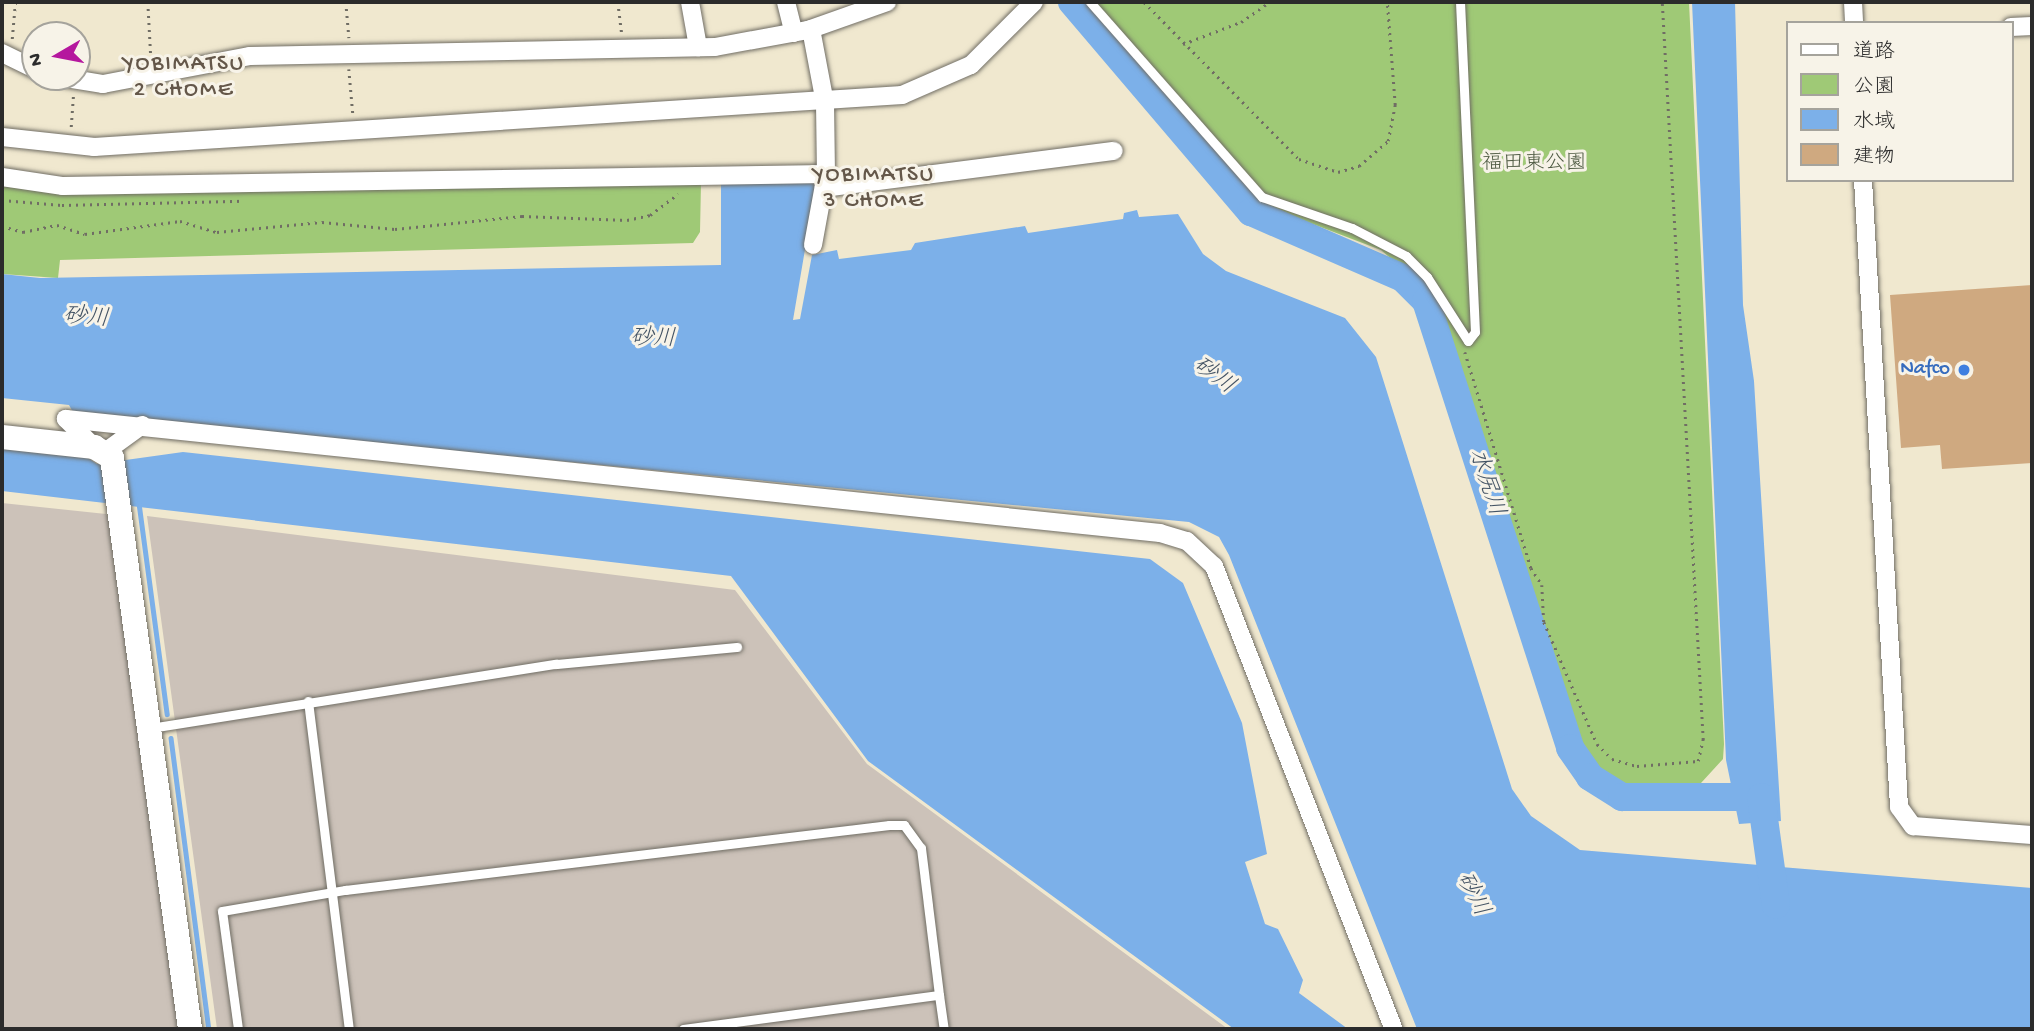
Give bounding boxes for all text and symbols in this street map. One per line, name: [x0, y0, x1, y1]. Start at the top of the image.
north arrow: [21, 21, 91, 91]
legend: [1786, 21, 2013, 182]
text: 道路: [1853, 41, 1895, 66]
text: N: [24, 51, 49, 67]
district label: YOBIMATSU 2 CHOME: [124, 51, 244, 105]
text: 公園: [1853, 76, 1895, 101]
text: 水域: [1853, 111, 1895, 136]
text: 建物: [1853, 146, 1895, 171]
park label: 福田東公園: [1482, 152, 1586, 178]
district label: YOBIMATSU 3 CHOME: [814, 162, 934, 216]
water label: 砂川: [62, 303, 110, 335]
water label: 砂川: [630, 325, 676, 355]
water label: 砂川: [1186, 352, 1240, 402]
place label: Nafco: [1900, 357, 1950, 383]
marker: Nafco: [1956, 362, 1972, 378]
water label: 水尻川: [1461, 446, 1509, 520]
water label: 砂川: [1448, 868, 1494, 922]

